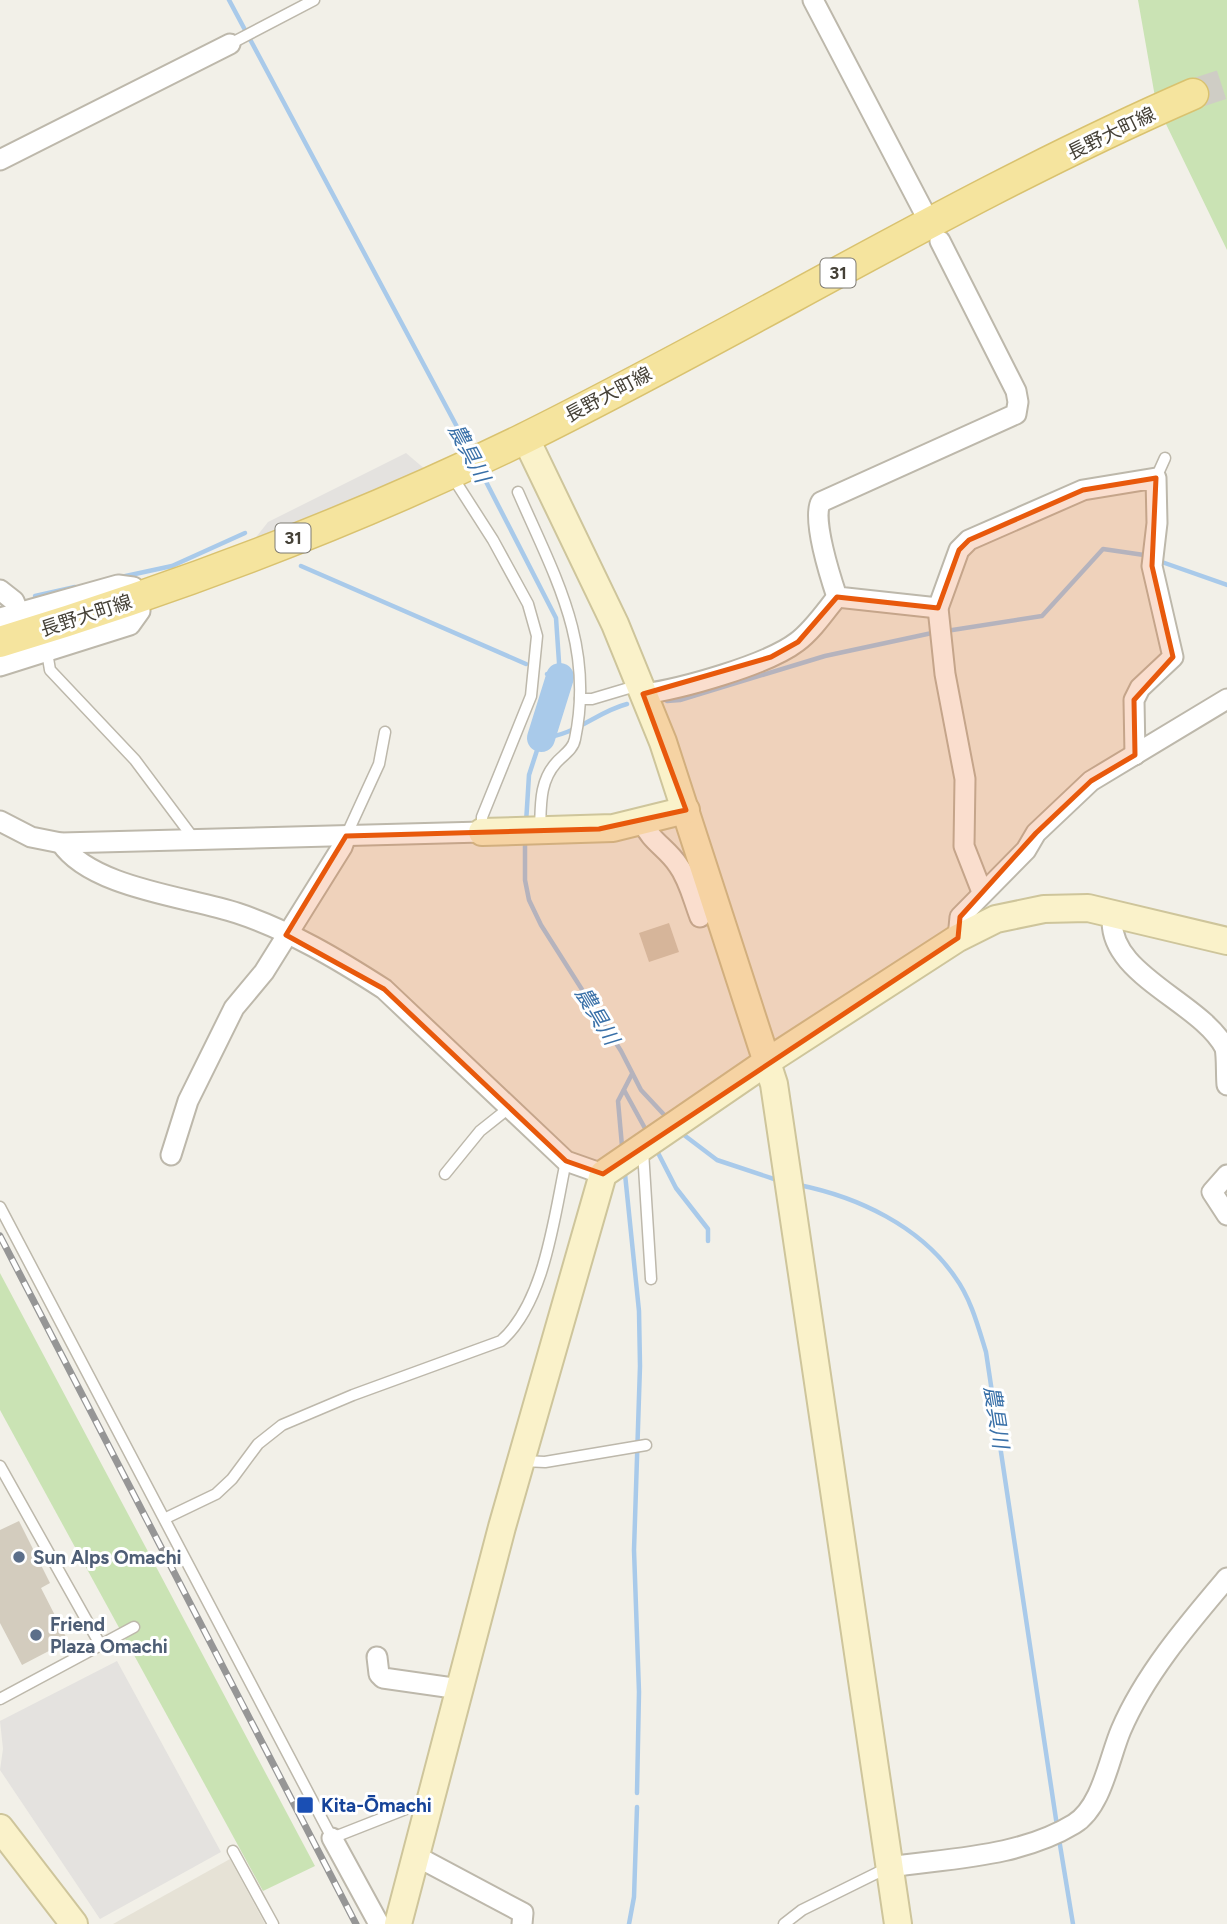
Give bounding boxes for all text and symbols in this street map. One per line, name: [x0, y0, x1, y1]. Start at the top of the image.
street label: 長野大町線: [1063, 102, 1159, 165]
road number: 31: [820, 258, 856, 288]
street label: 長野大町線: [561, 362, 656, 427]
water label: 農具川: [444, 419, 496, 488]
road number: 31: [276, 524, 310, 552]
street label: 長野大町線: [37, 590, 135, 641]
water label: 農具川: [570, 982, 625, 1051]
water label: 農具川: [979, 1384, 1014, 1452]
place label: Sun Alps Omachi: [33, 1546, 182, 1569]
marker: Sun Alps Omachi: [11, 1549, 27, 1565]
place label: Friend Plaza Omachi: [50, 1613, 168, 1658]
marker: Friend Plaza Omachi: [28, 1627, 44, 1643]
place label: Kita-Ōmachi: [321, 1794, 432, 1817]
marker: Kita-Ōmachi: [295, 1795, 315, 1815]

